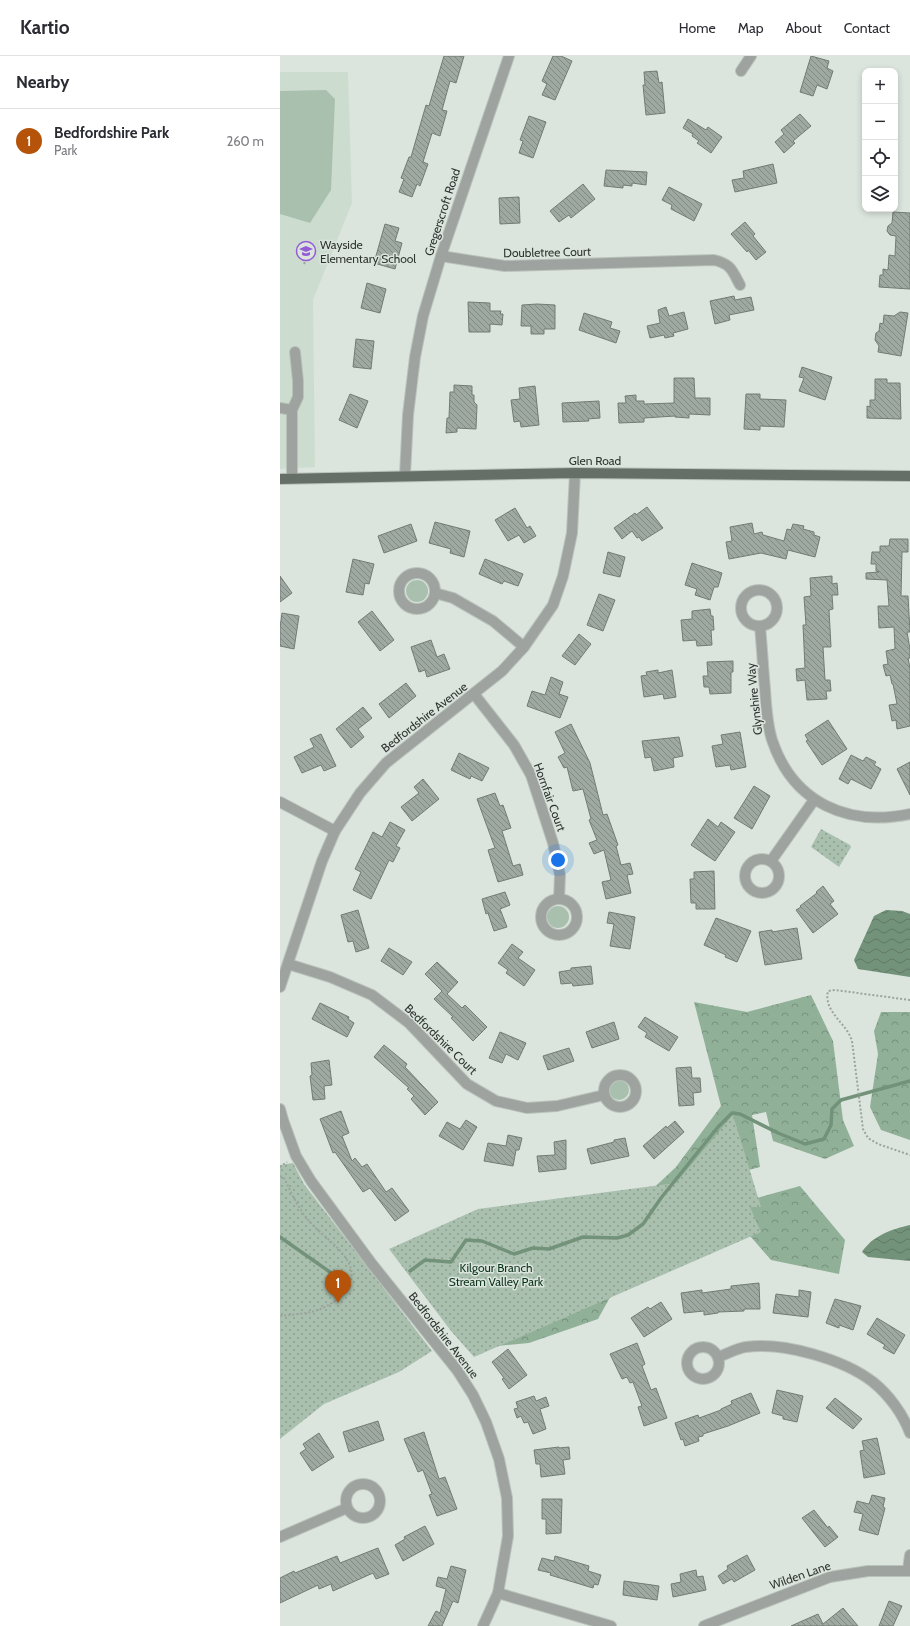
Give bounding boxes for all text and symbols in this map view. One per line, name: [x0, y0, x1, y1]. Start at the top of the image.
text: Kartio: [20, 16, 69, 39]
text: Home: [679, 19, 716, 37]
text: Map: [738, 19, 763, 37]
text: About: [785, 19, 822, 37]
text: Contact: [844, 19, 890, 37]
map controls: [862, 68, 898, 212]
button: +: [862, 68, 898, 104]
text: Nearby: [16, 72, 69, 92]
button: −: [862, 104, 898, 140]
text: Bedfordshire Park: [54, 124, 169, 142]
text: 1: [27, 133, 31, 149]
text: 260 m: [226, 133, 264, 149]
button: locate: [862, 140, 898, 176]
text: Park: [54, 142, 77, 158]
street label: Gregerscroft Road: [421, 166, 463, 258]
button: layers: [862, 176, 898, 212]
place label: Wayside Elementary School: [320, 237, 416, 266]
school or university icon: Wayside Elementary School: [295, 240, 317, 262]
street label: Doubletree Court: [503, 244, 591, 260]
street label: Glen Road: [569, 453, 621, 468]
street label: Glynshire Way: [743, 662, 765, 736]
street label: Bedfordshire Avenue: [378, 679, 470, 755]
street label: Hornfair Court: [531, 761, 569, 833]
your location: [548, 850, 568, 870]
street label: Bedfordshire Court: [402, 1001, 480, 1077]
park label: Kilgour Branch Stream Valley Park: [449, 1260, 544, 1289]
pin: 1: [325, 1270, 351, 1303]
street label: Bedfordshire Avenue: [406, 1289, 482, 1381]
street label: Wilden Lane: [768, 1558, 832, 1592]

